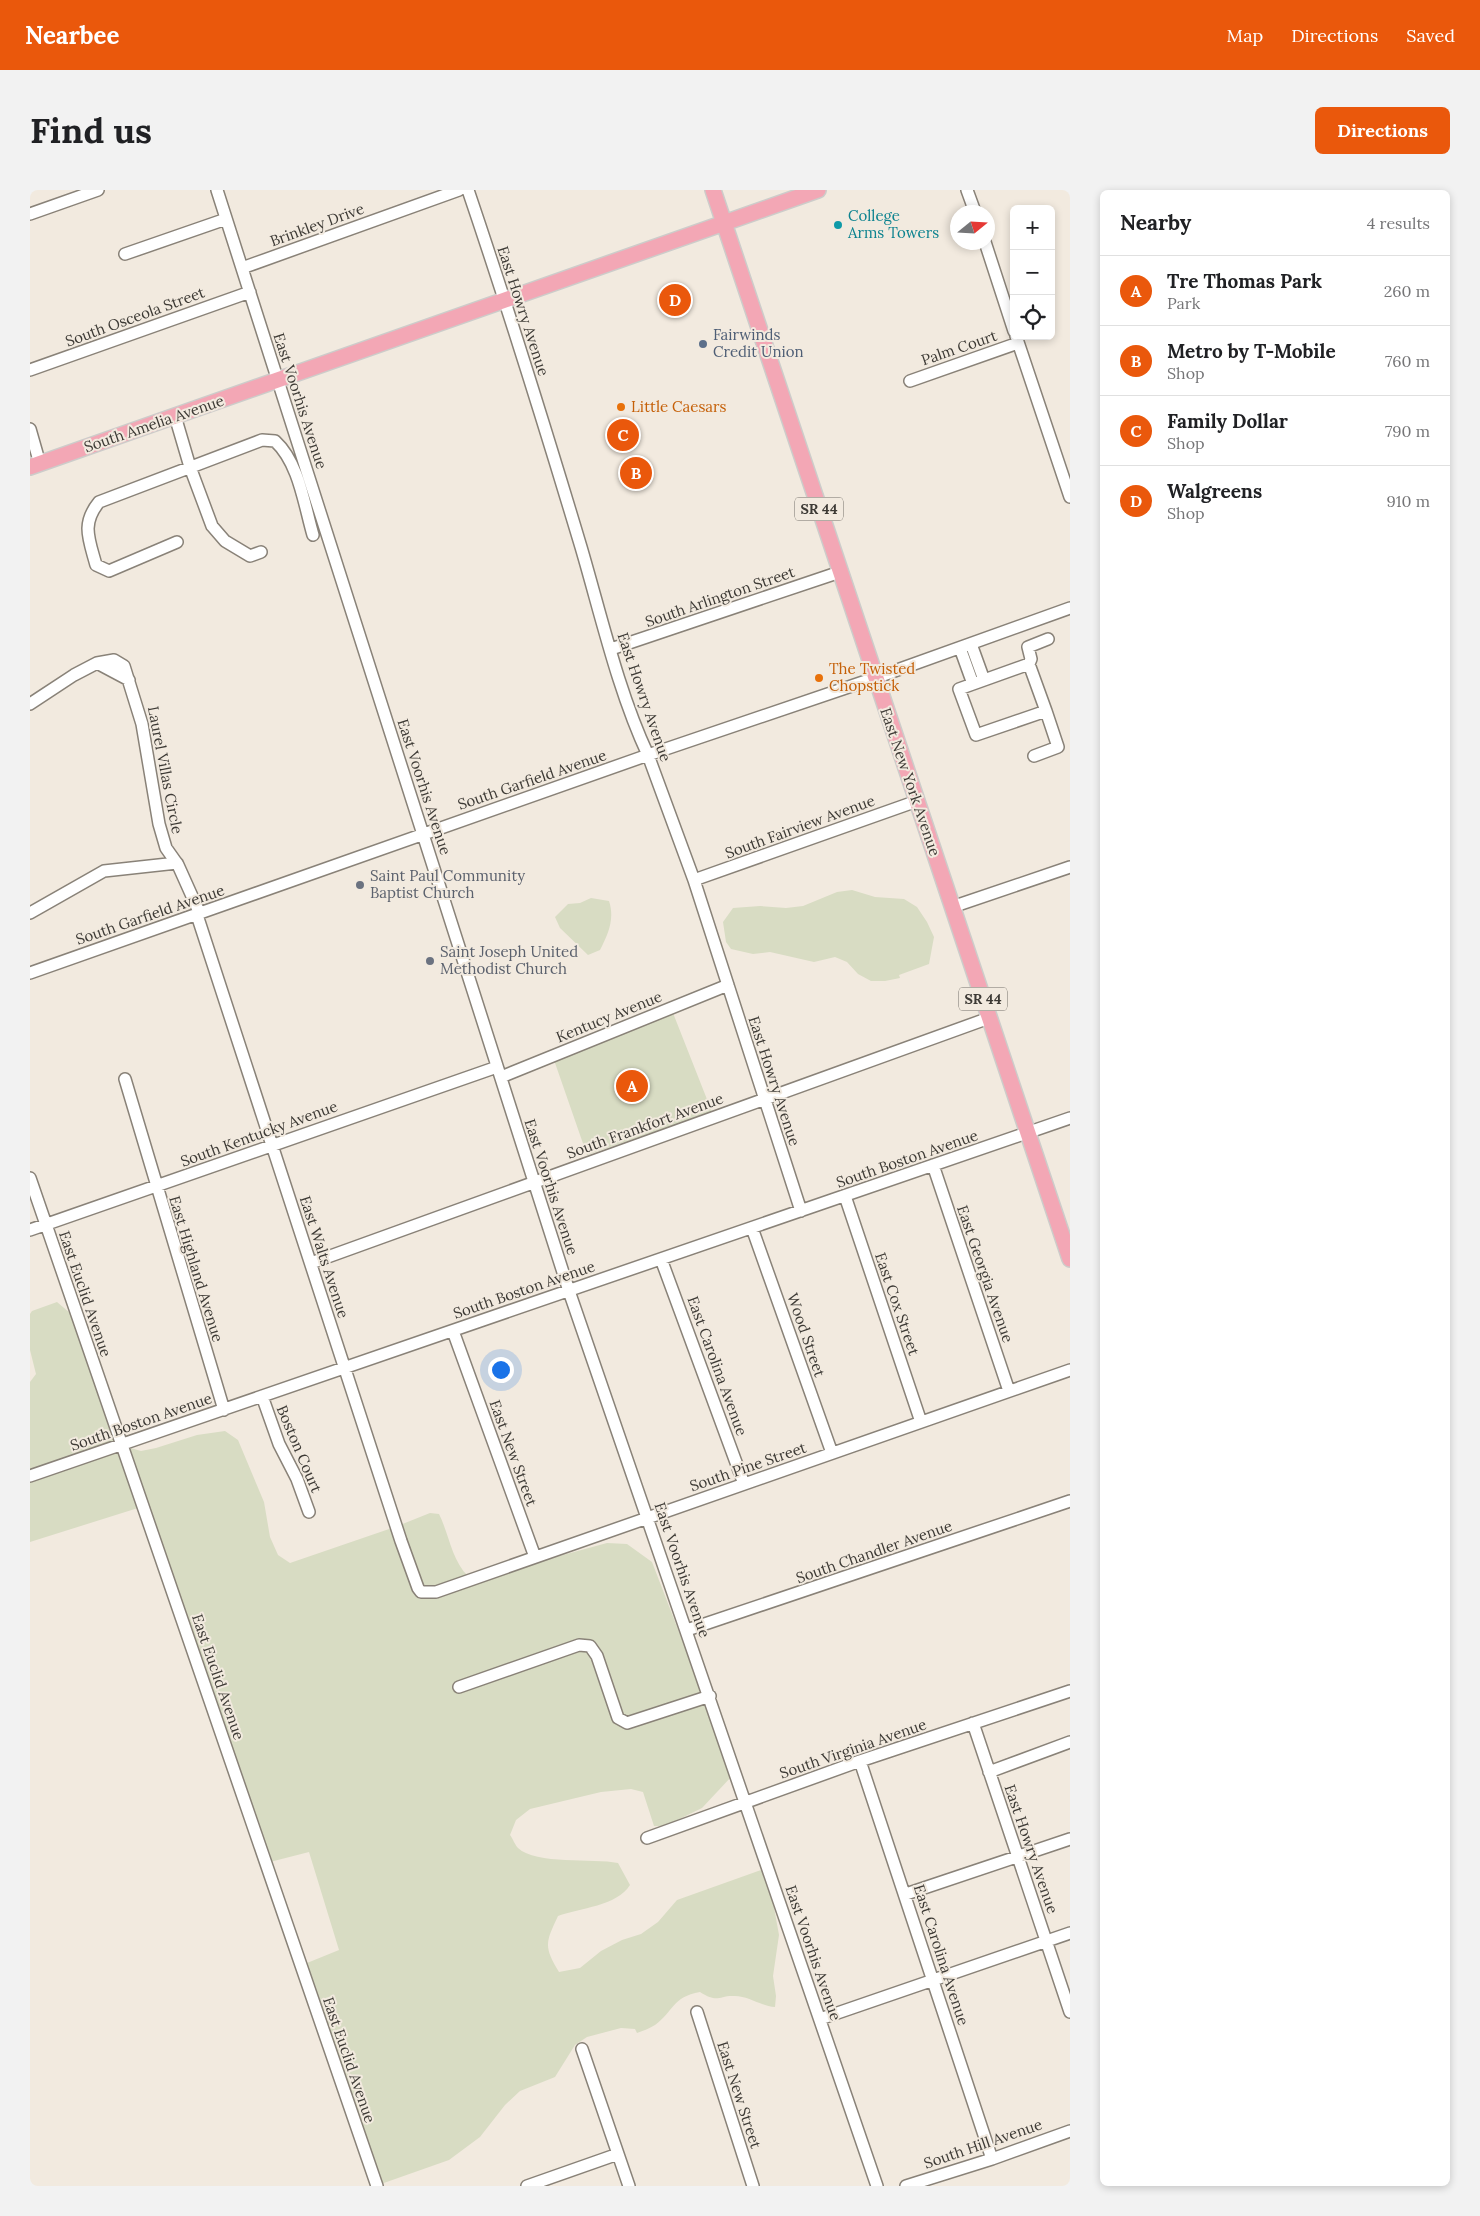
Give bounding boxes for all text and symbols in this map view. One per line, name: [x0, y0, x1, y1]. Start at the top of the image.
text: Nearbee: [25, 20, 119, 51]
text: Map: [1227, 24, 1263, 47]
text: Directions: [1291, 24, 1378, 47]
text: Saved: [1406, 24, 1455, 47]
button: Directions: [1315, 107, 1450, 154]
text: Find us: [30, 108, 152, 153]
street label: Brinkley Drive: [267, 199, 366, 250]
north arrow: [950, 205, 995, 250]
map controls: [1010, 205, 1055, 340]
button: +: [1010, 205, 1055, 250]
place label: College Arms Towers: [847, 206, 939, 242]
text: Nearby: [1120, 209, 1191, 236]
text: 4 results: [1367, 213, 1430, 233]
marker: College Arms Towers: [832, 219, 844, 231]
street label: East Howry Avenue: [494, 244, 553, 378]
button: −: [1010, 250, 1055, 295]
text: Tre Thomas Park: [1167, 269, 1322, 293]
pin: D: [659, 281, 691, 319]
text: A: [1131, 281, 1141, 301]
text: 260 m: [1384, 281, 1430, 301]
street label: South Osceola Street: [63, 282, 207, 351]
text: Park: [1167, 293, 1200, 313]
button: locate: [1010, 295, 1055, 340]
place label: Fairwinds Credit Union: [713, 325, 804, 361]
street label: Palm Court: [918, 326, 999, 369]
street label: East Voorhis Avenue: [270, 330, 331, 471]
marker: Fairwinds Credit Union: [697, 338, 709, 350]
text: Metro by T-Mobile: [1167, 339, 1336, 363]
text: B: [1131, 351, 1141, 371]
text: 760 m: [1385, 351, 1430, 371]
text: Shop: [1167, 363, 1205, 383]
street label: South Amelia Avenue: [81, 391, 226, 456]
place label: Little Caesars: [631, 397, 727, 416]
marker: Little Caesars: [615, 401, 627, 413]
text: Family Dollar: [1167, 409, 1288, 433]
pin: C: [607, 416, 639, 454]
text: C: [1130, 421, 1142, 441]
text: 790 m: [1385, 421, 1430, 441]
text: Shop: [1167, 433, 1205, 453]
pin: B: [620, 454, 652, 492]
text: Walgreens: [1167, 479, 1262, 503]
text: D: [1130, 491, 1142, 511]
text: 910 m: [1386, 491, 1430, 511]
road number: SR 44: [795, 498, 843, 520]
text: Shop: [1167, 503, 1205, 523]
street label: South Arlington Street: [643, 562, 797, 631]
street label: East Howry Avenue: [613, 630, 675, 764]
place label: The Twisted Chopstick: [829, 659, 915, 695]
marker: The Twisted Chopstick: [813, 672, 825, 684]
street label: Laurel Villas Circle: [144, 704, 187, 836]
street label: East New York Avenue: [876, 705, 945, 859]
street label: East Voorhis Avenue: [394, 716, 455, 857]
street label: South Garfield Avenue: [455, 745, 609, 814]
street label: South Fairview Avenue: [722, 791, 877, 862]
place label: Saint Paul Community Baptist Church: [370, 866, 525, 902]
marker: Saint Paul Community Baptist Church: [354, 879, 366, 891]
street label: South Garfield Avenue: [73, 880, 227, 949]
place label: Saint Joseph United Methodist Church: [440, 942, 578, 978]
marker: Saint Joseph United Methodist Church: [424, 955, 436, 967]
street label: Kentucy Avenue: [553, 987, 665, 1046]
road number: SR 44: [959, 988, 1007, 1011]
street label: East Howry Avenue: [745, 1014, 804, 1148]
pin: A: [616, 1067, 648, 1105]
street label: South Frankfort Avenue: [564, 1088, 726, 1163]
street label: South Kentucky Avenue: [178, 1096, 340, 1171]
street label: East Voorhis Avenue: [521, 1116, 582, 1257]
street label: South Boston Avenue: [834, 1125, 980, 1192]
street label: East Highland Avenue: [165, 1193, 228, 1344]
street label: East Walts Avenue: [296, 1193, 353, 1320]
street label: East Georgia Avenue: [953, 1203, 1018, 1345]
street label: East Euclid Avenue: [55, 1228, 116, 1359]
street label: East Cox Street: [871, 1250, 924, 1358]
street label: South Boston Avenue: [451, 1256, 597, 1323]
street label: Wood Street: [783, 1290, 830, 1379]
street label: East Carolina Avenue: [683, 1293, 752, 1438]
your location: [488, 1357, 514, 1383]
street label: South Boston Avenue: [68, 1388, 214, 1455]
street label: East New Street: [485, 1397, 542, 1509]
street label: Boston Court: [272, 1402, 327, 1496]
street label: South Pine Street: [687, 1438, 809, 1495]
street label: East Voorhis Avenue: [650, 1500, 715, 1640]
street label: South Chandler Avenue: [793, 1516, 954, 1587]
street label: East Euclid Avenue: [188, 1611, 249, 1742]
street label: South Virginia Avenue: [777, 1714, 929, 1783]
street label: East Howry Avenue: [1000, 1782, 1062, 1916]
street label: East Carolina Avenue: [910, 1882, 973, 2028]
street label: East Voorhis Avenue: [781, 1883, 846, 2023]
street label: East Euclid Avenue: [319, 1994, 380, 2125]
street label: East New Street: [713, 2039, 766, 2151]
street label: South Hill Avenue: [921, 2114, 1044, 2173]

